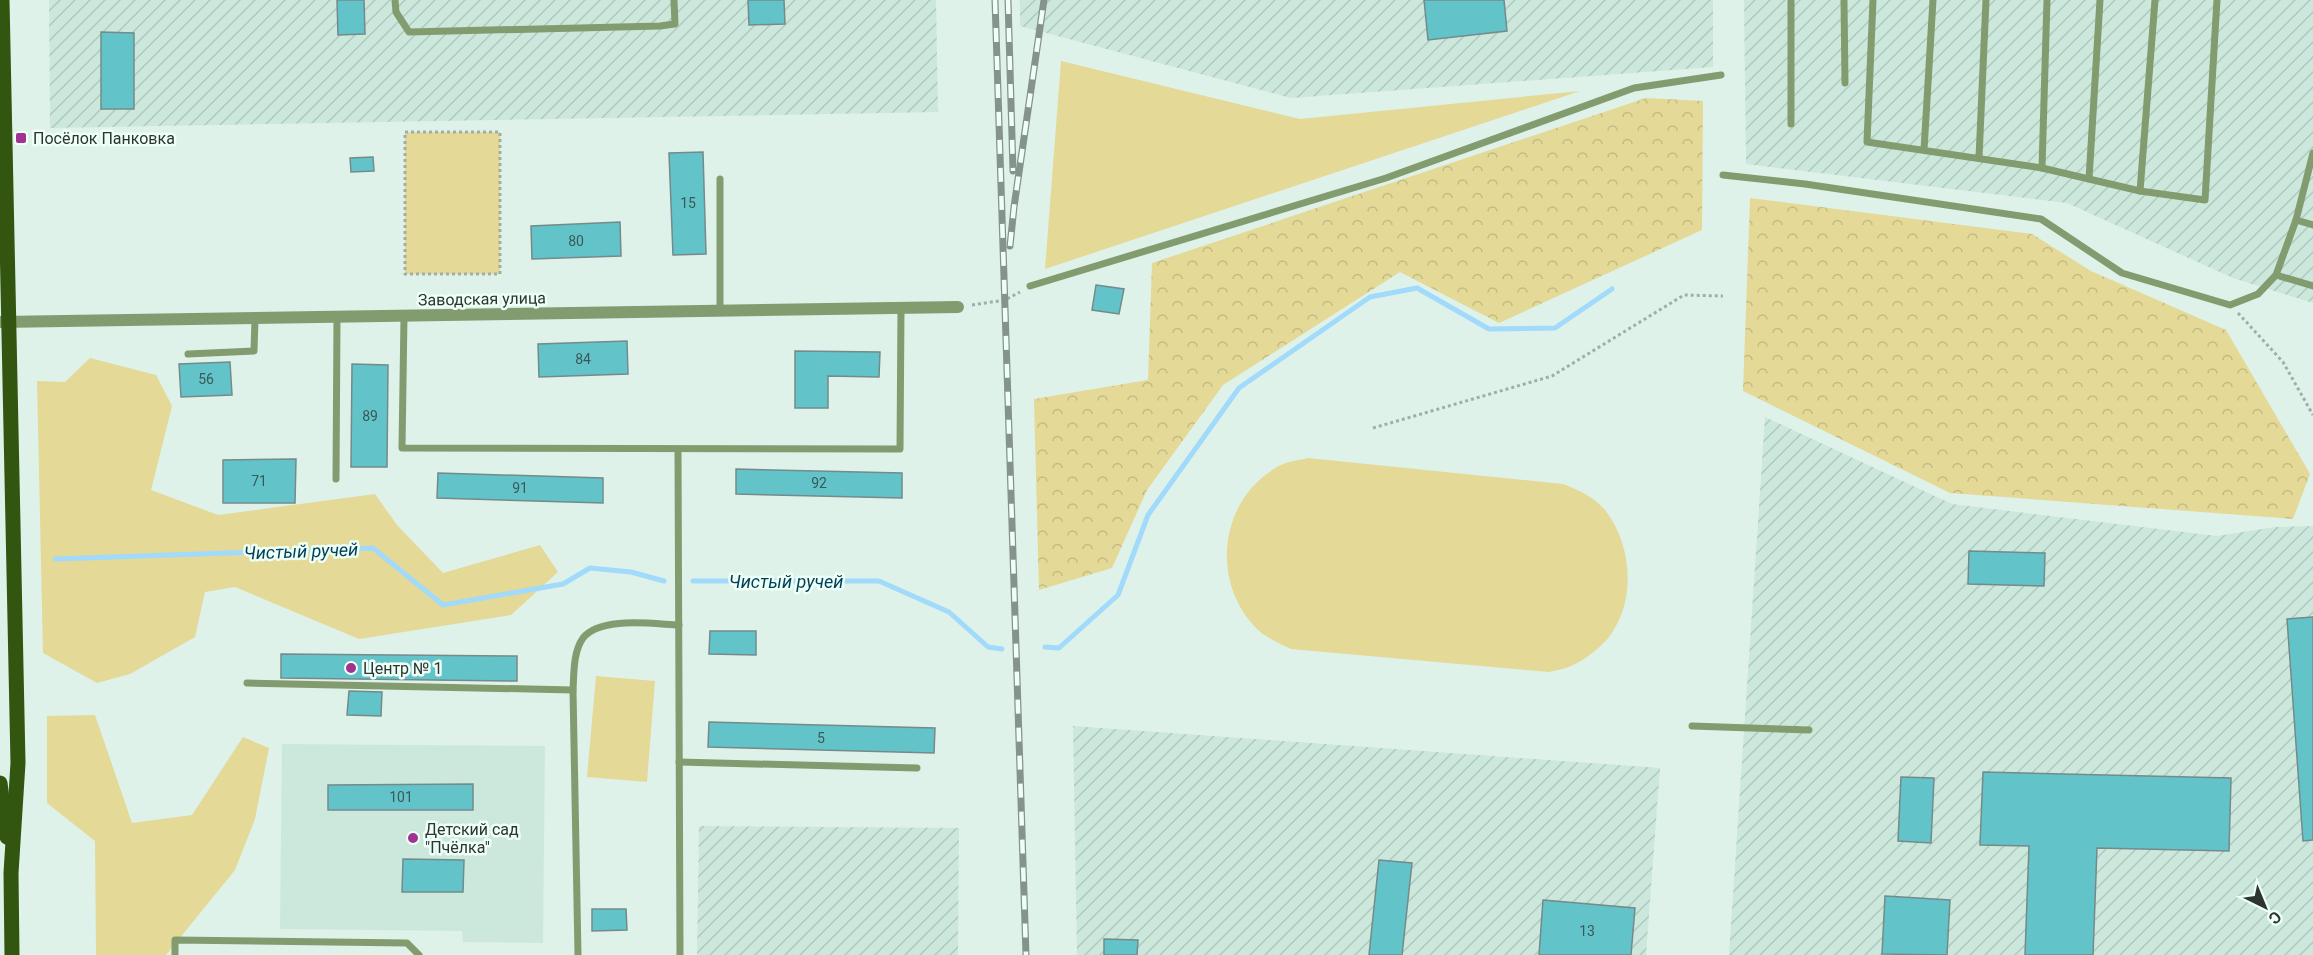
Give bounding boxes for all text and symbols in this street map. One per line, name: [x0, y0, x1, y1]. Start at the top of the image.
place label: Посёлок Панковка: [33, 129, 175, 148]
marker: Посёлок Панковка: [14, 131, 28, 145]
house number: 15: [680, 195, 696, 211]
house number: 80: [568, 233, 584, 249]
street label: Заводская улица: [418, 288, 546, 310]
house number: 84: [575, 351, 591, 367]
house number: 56: [198, 371, 214, 387]
house number: 89: [362, 408, 378, 424]
house number: 71: [251, 473, 267, 489]
house number: 92: [811, 475, 827, 491]
house number: 91: [512, 480, 528, 496]
water label: Чистый ручей: [243, 539, 359, 563]
water label: Чистый ручей: [729, 571, 843, 592]
place label: Центр № 1: [363, 659, 442, 678]
marker: Центр № 1: [344, 661, 358, 675]
house number: 5: [817, 730, 825, 746]
house number: 101: [389, 789, 413, 805]
place label: Детский сад "Пчёлка": [425, 820, 519, 857]
marker: Детский сад "Пчёлка": [406, 831, 420, 845]
north arrow: [2235, 877, 2295, 937]
text: С: [2265, 907, 2285, 928]
house number: 13: [1579, 923, 1595, 939]

